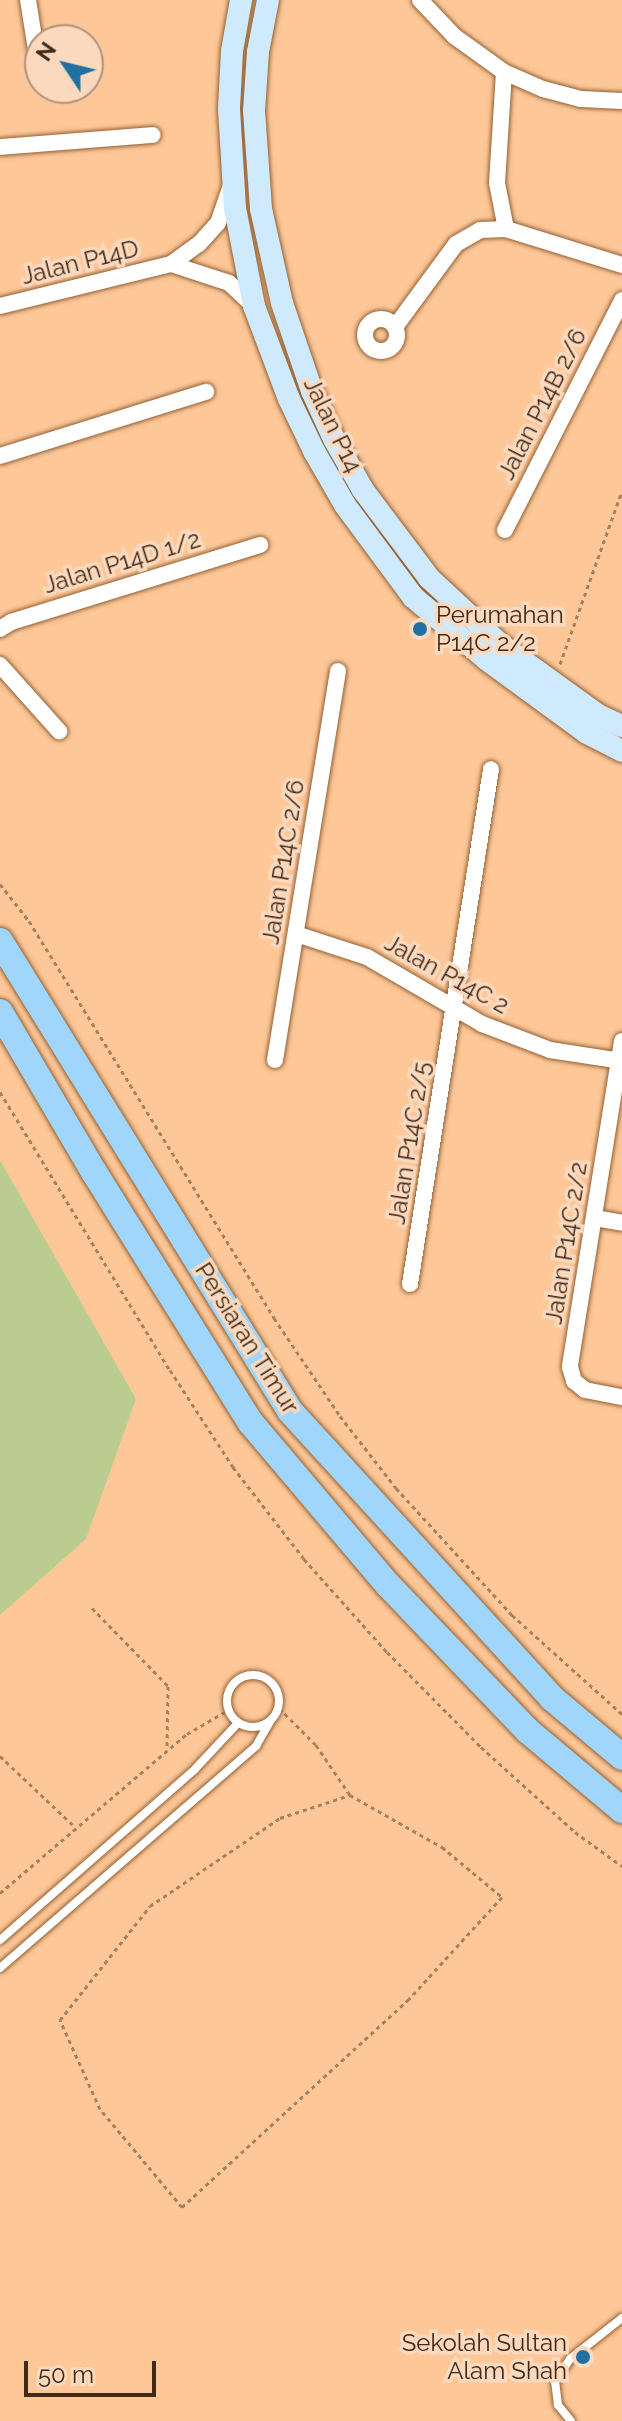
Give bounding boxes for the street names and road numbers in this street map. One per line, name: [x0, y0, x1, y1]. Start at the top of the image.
street label: Jalan P14D: [18, 234, 142, 290]
street label: Jalan P14B 2/6: [492, 324, 592, 484]
street label: Jalan P14: [298, 373, 368, 477]
street label: Jalan P14D 1/2: [40, 524, 204, 600]
street label: Jalan P14C 2/6: [256, 778, 310, 946]
street label: Jalan P14C 2: [380, 928, 514, 1020]
street label: Jalan P14C 2/5: [382, 1060, 436, 1226]
street label: Jalan P14C 2/2: [539, 1160, 593, 1326]
street label: Persiaran Timur: [189, 1257, 305, 1419]

